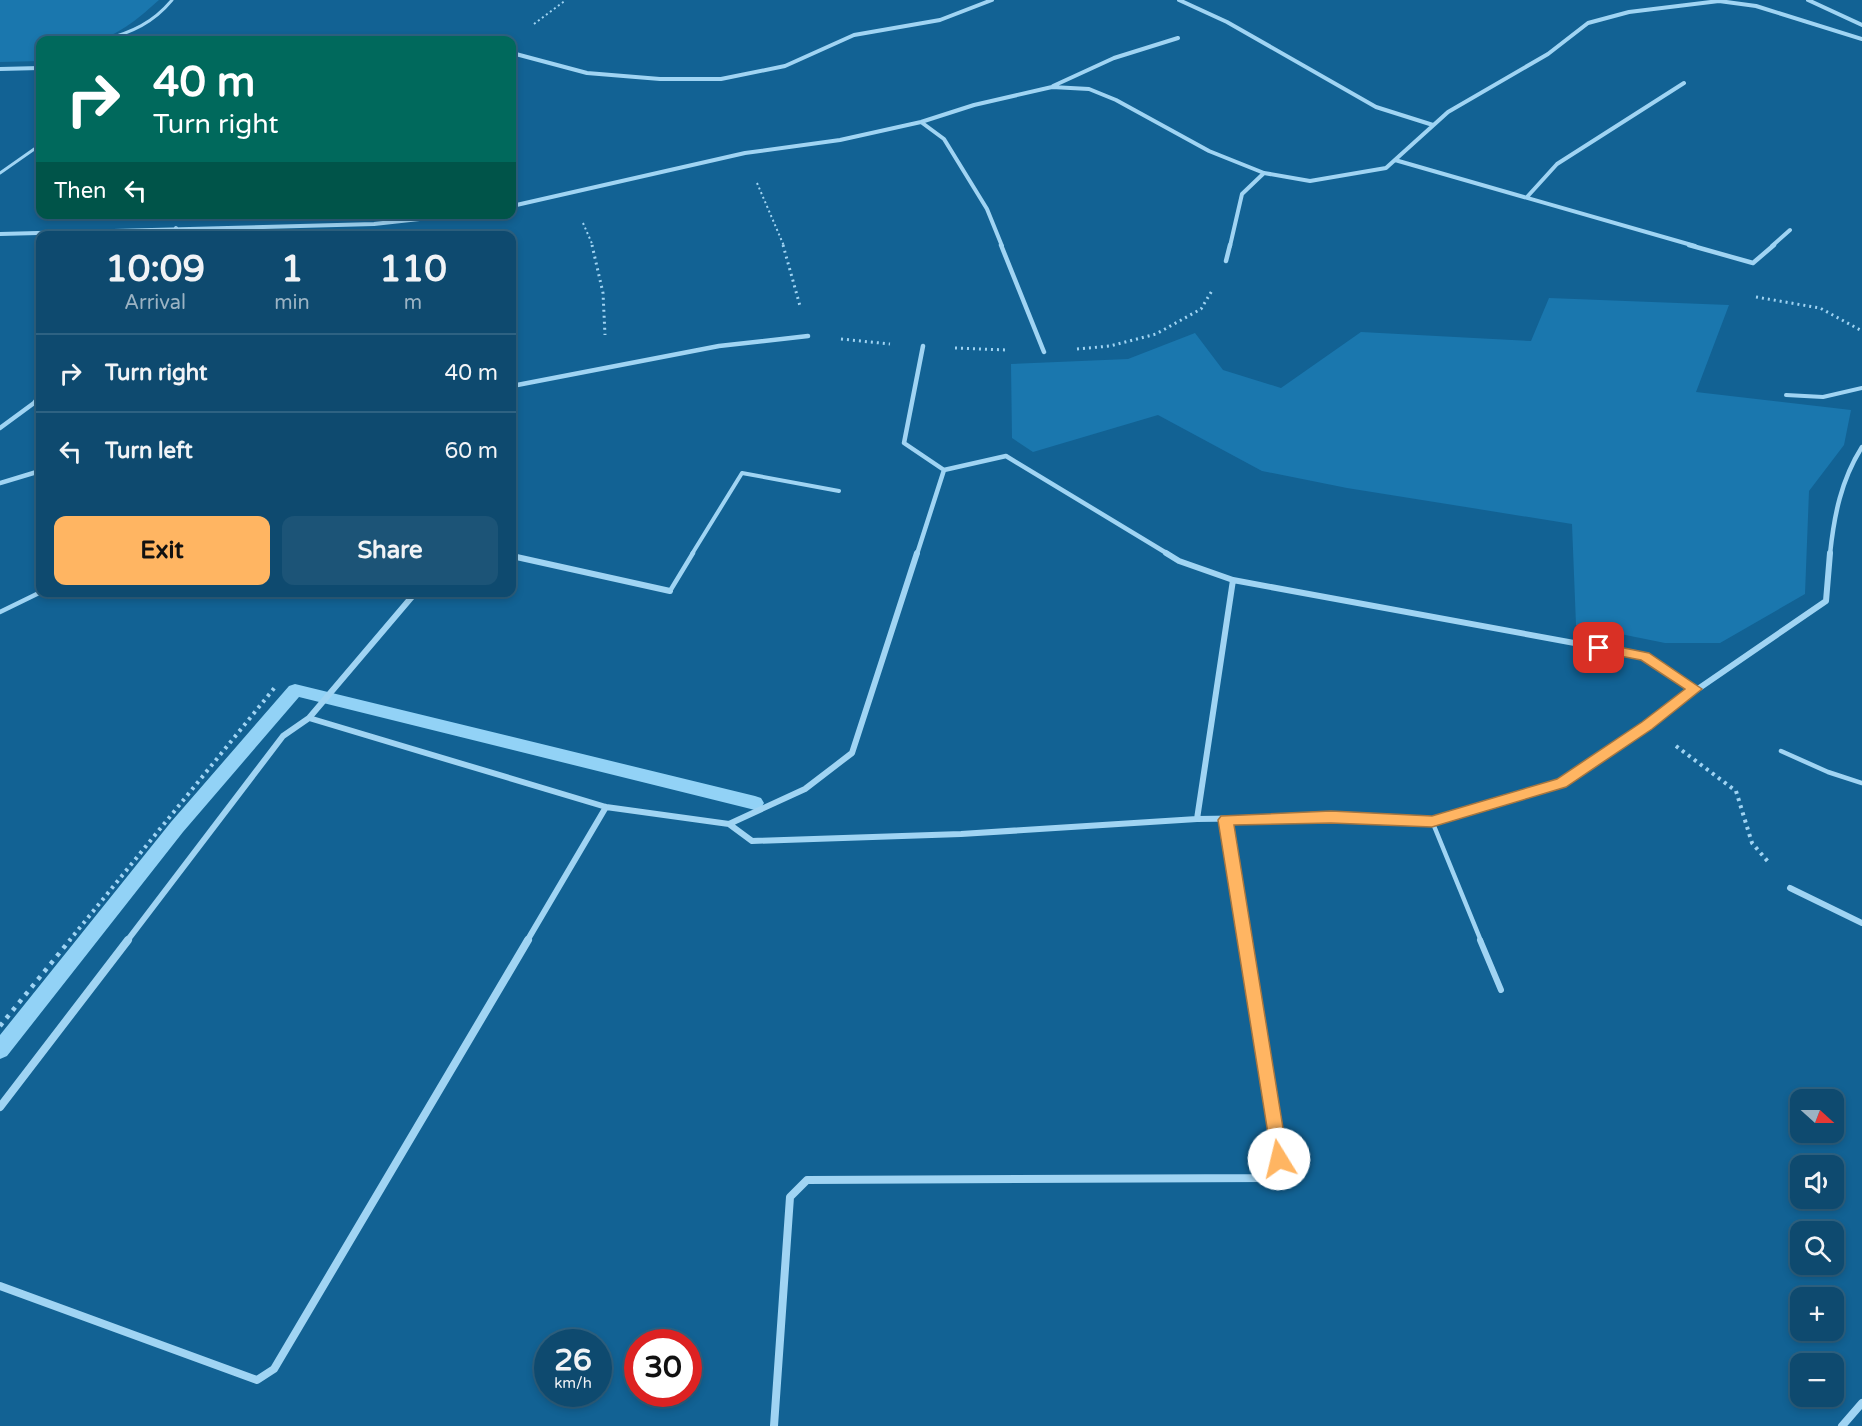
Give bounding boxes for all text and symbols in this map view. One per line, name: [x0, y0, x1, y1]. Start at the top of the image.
text: 40 m: [153, 57, 255, 108]
icon: right: [54, 60, 132, 138]
text: Turn right: [153, 108, 279, 141]
icon: left: [119, 174, 152, 207]
text: Then: [54, 178, 107, 204]
text: 10:09: [105, 248, 205, 291]
text: 1: [281, 248, 303, 291]
text: 110: [379, 248, 447, 291]
text: Arrival: [124, 291, 186, 315]
text: min: [274, 291, 310, 315]
text: m: [404, 291, 422, 315]
icon: right: [54, 357, 87, 390]
text: Turn right: [105, 360, 207, 386]
text: 40 m: [444, 360, 498, 386]
icon: left: [54, 435, 87, 468]
text: Turn left: [105, 438, 193, 464]
text: 60 m: [444, 438, 498, 464]
button: Exit: [54, 516, 270, 585]
button: Share: [282, 516, 498, 585]
pin: [1573, 622, 1624, 673]
icon: arrive: [1582, 631, 1615, 664]
north arrow: [1790, 1089, 1844, 1143]
map controls: [1790, 1089, 1844, 1407]
position arrow: [1247, 1127, 1311, 1191]
button: sound: [1790, 1155, 1844, 1209]
button: search: [1790, 1221, 1844, 1275]
button: +: [1790, 1287, 1844, 1341]
speed limit sign: 30: [624, 1329, 702, 1407]
text: 26: [554, 1342, 592, 1379]
button: −: [1790, 1353, 1844, 1407]
text: km/h: [554, 1374, 592, 1392]

